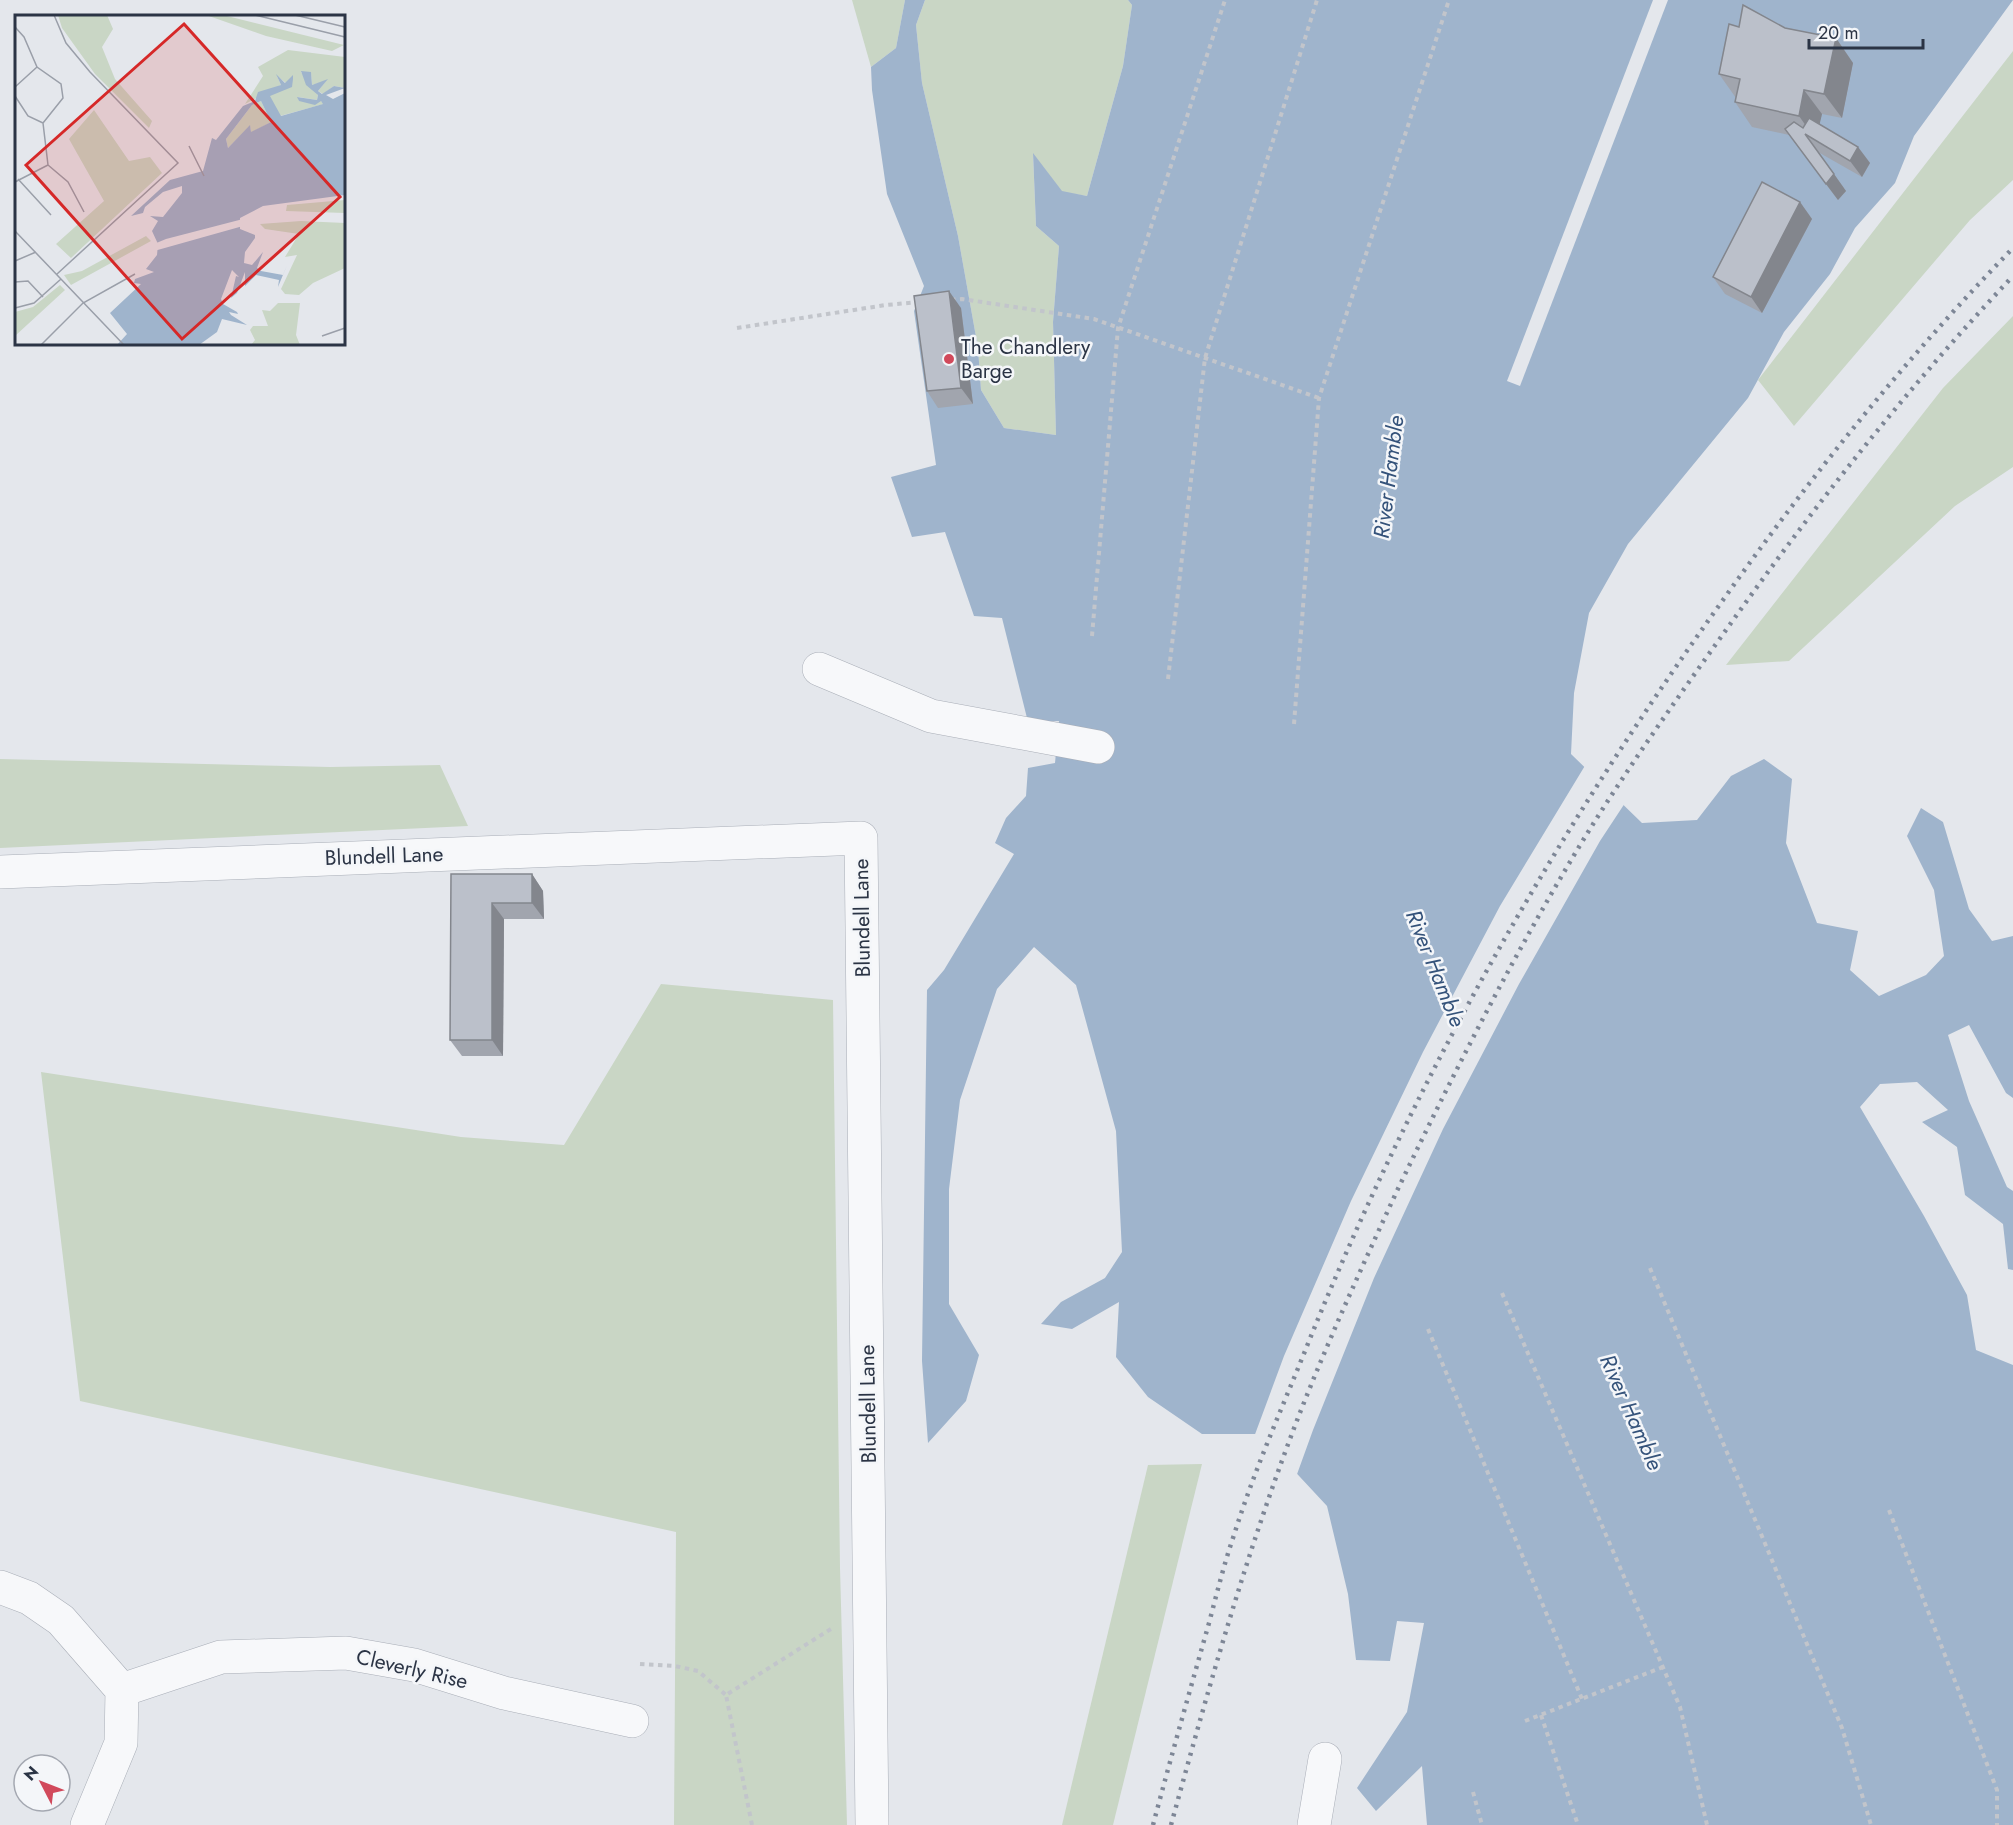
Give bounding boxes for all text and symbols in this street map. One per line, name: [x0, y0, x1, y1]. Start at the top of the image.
scale bar: [1809, 12, 1923, 50]
inset map: [15, 15, 345, 345]
text: 20 m: [1818, 20, 1858, 46]
place label: The Chandlery Barge: [961, 332, 1091, 386]
marker: The Chandlery Barge: [942, 352, 956, 366]
water label: River Hamble: [1365, 414, 1411, 540]
street label: Blundell Lane: [324, 839, 444, 873]
street label: Blundell Lane: [846, 858, 878, 978]
water label: River Hamble: [1398, 905, 1474, 1031]
street label: Blundell Lane: [852, 1344, 884, 1464]
water label: River Hamble: [1592, 1349, 1672, 1475]
street label: Cleverly Rise: [353, 1642, 471, 1696]
north arrow: [12, 1753, 72, 1813]
text: N: [18, 1761, 44, 1786]

